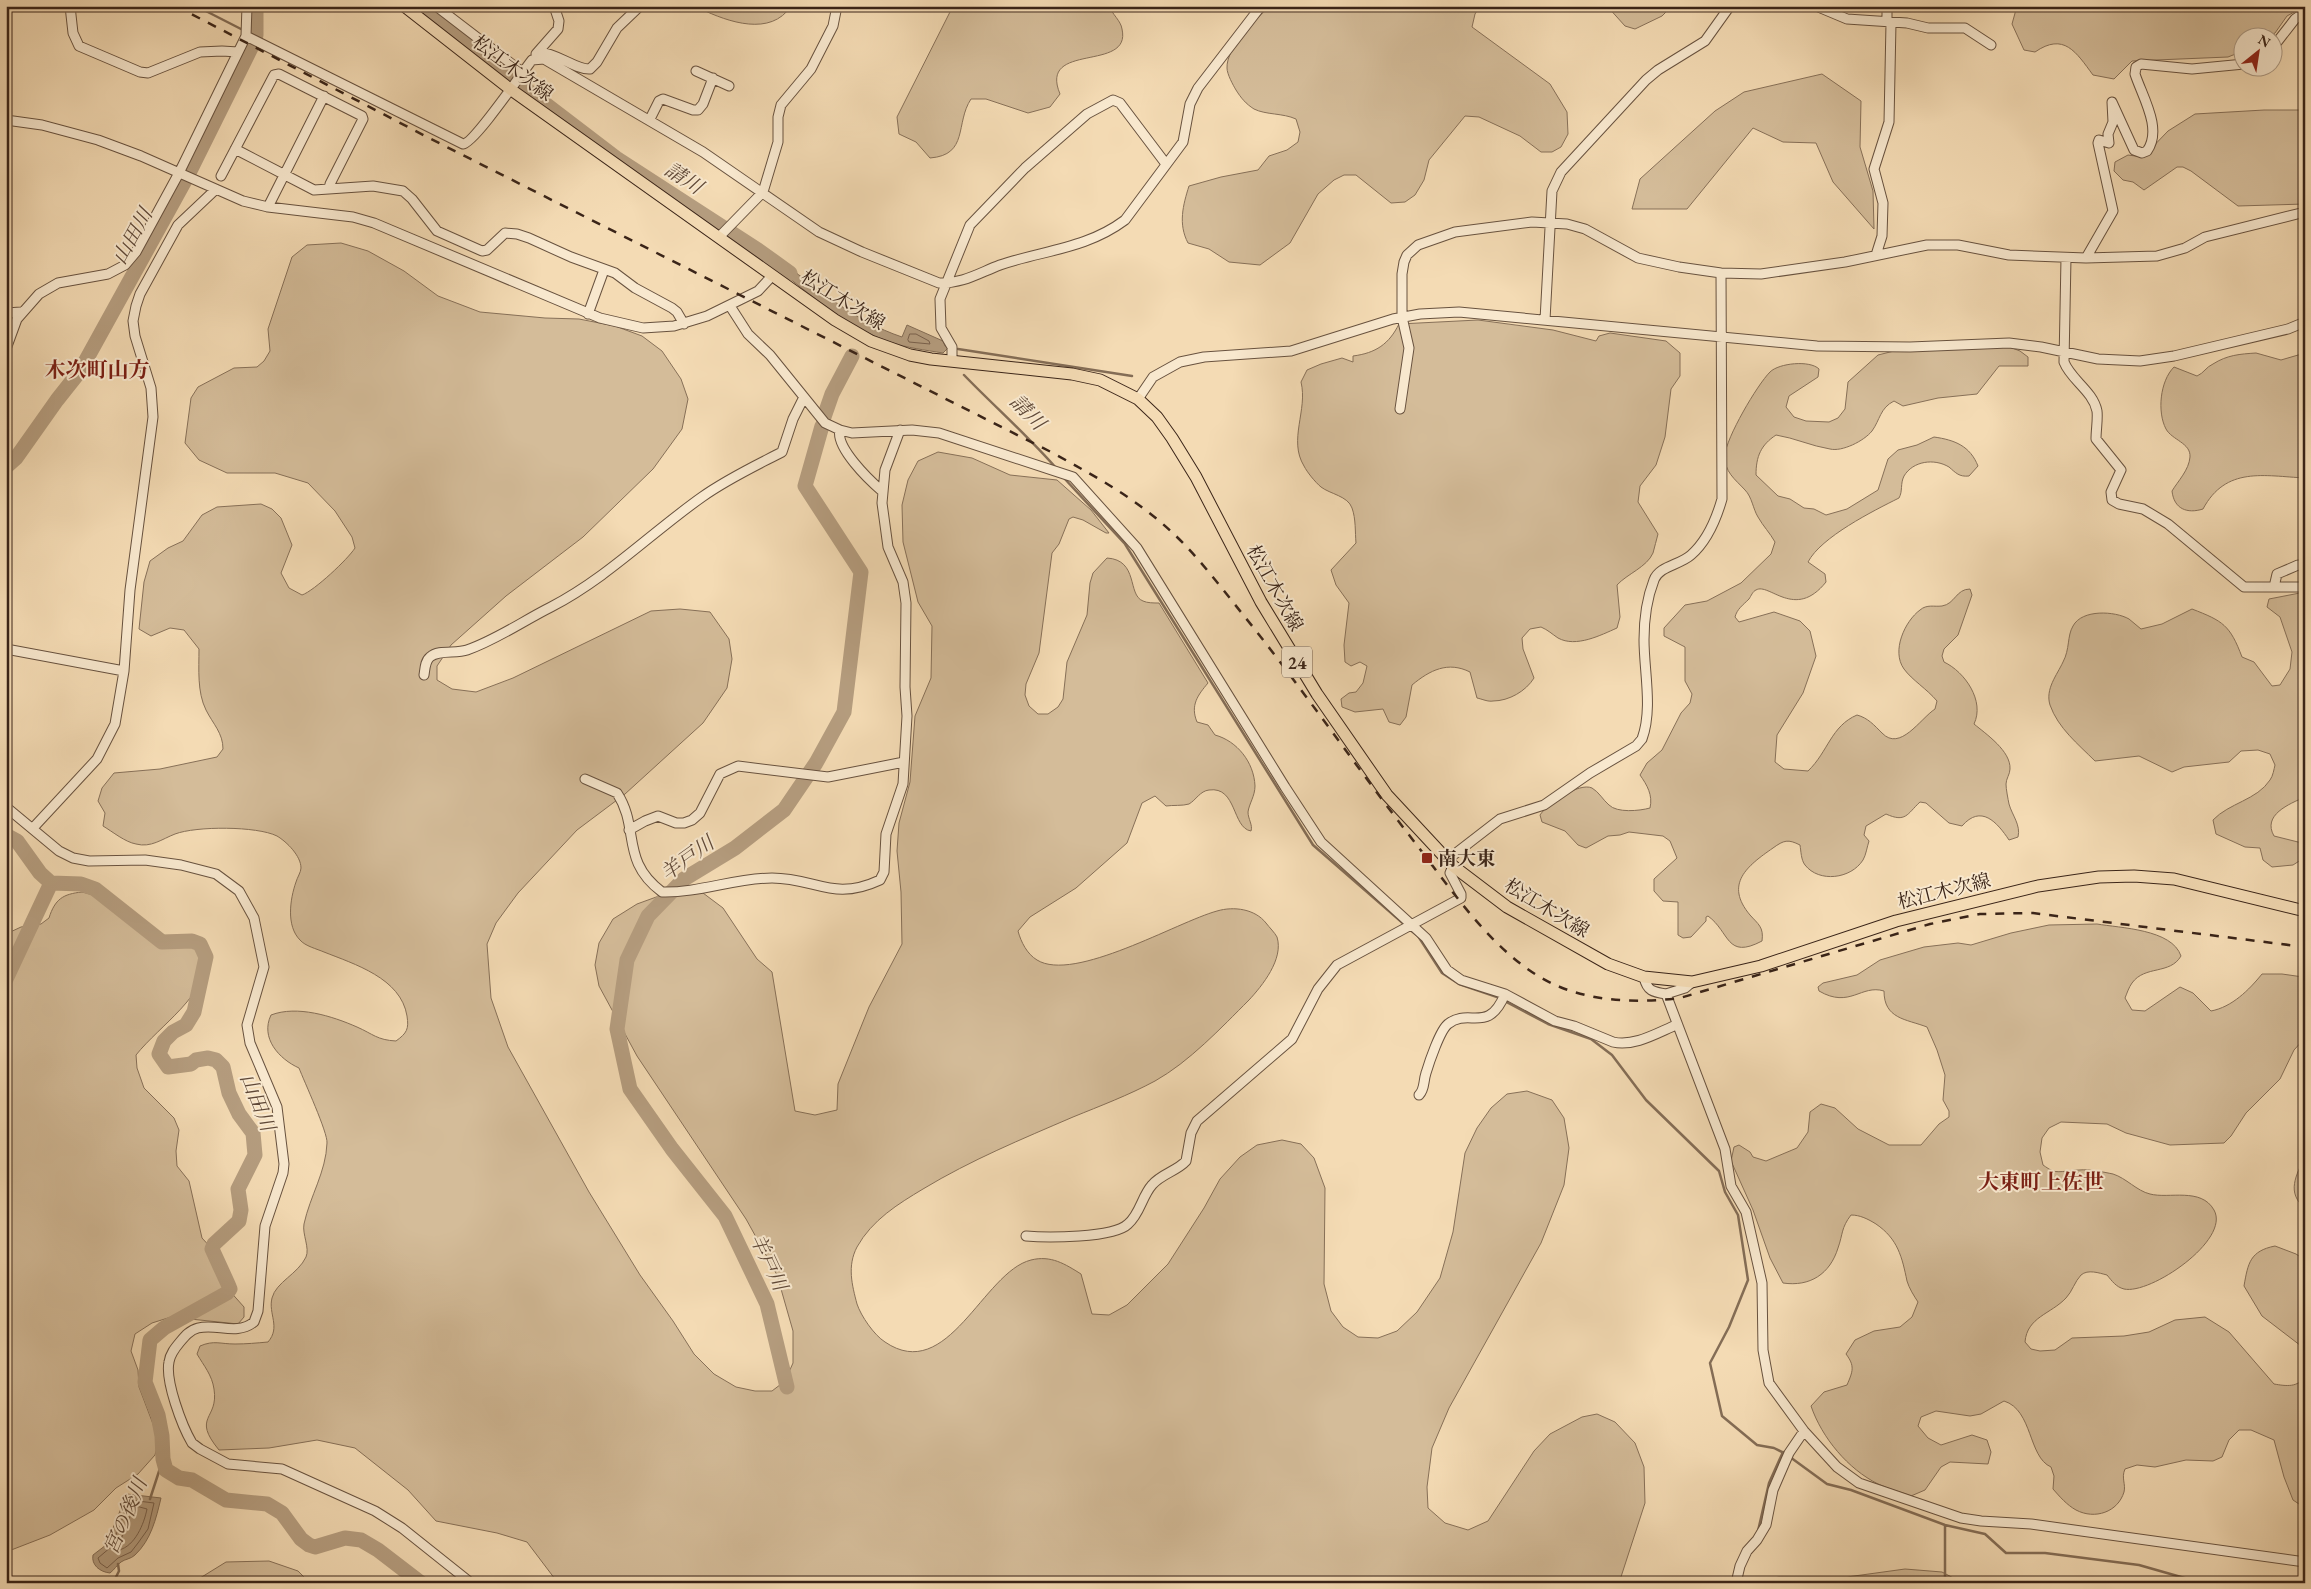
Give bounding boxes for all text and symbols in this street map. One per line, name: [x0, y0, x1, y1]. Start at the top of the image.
north arrow: [2234, 28, 2284, 78]
street label: 松江木次線: [468, 29, 558, 107]
text: N: [2255, 30, 2274, 52]
water label: 請川: [660, 156, 710, 201]
water label: 山田川: [106, 202, 159, 269]
street label: 松江木次線: [796, 264, 890, 336]
district label: 木次町山方: [45, 356, 150, 383]
water label: 請川: [1005, 389, 1053, 437]
street label: 松江木次線: [1241, 540, 1309, 636]
road number: 24: [1282, 646, 1312, 678]
water label: 羊戸川: [655, 829, 721, 886]
place label: 南大東: [1438, 846, 1495, 871]
marker: 南大東: [1420, 851, 1434, 865]
street label: 松江木次線: [1895, 867, 1993, 915]
street label: 松江木次線: [1500, 873, 1594, 943]
water label: 山田川: [235, 1069, 282, 1137]
district label: 大東町上佐世: [1978, 1168, 2104, 1195]
water label: 羊戸川: [745, 1229, 794, 1296]
water label: 宮の後川: [97, 1472, 153, 1558]

